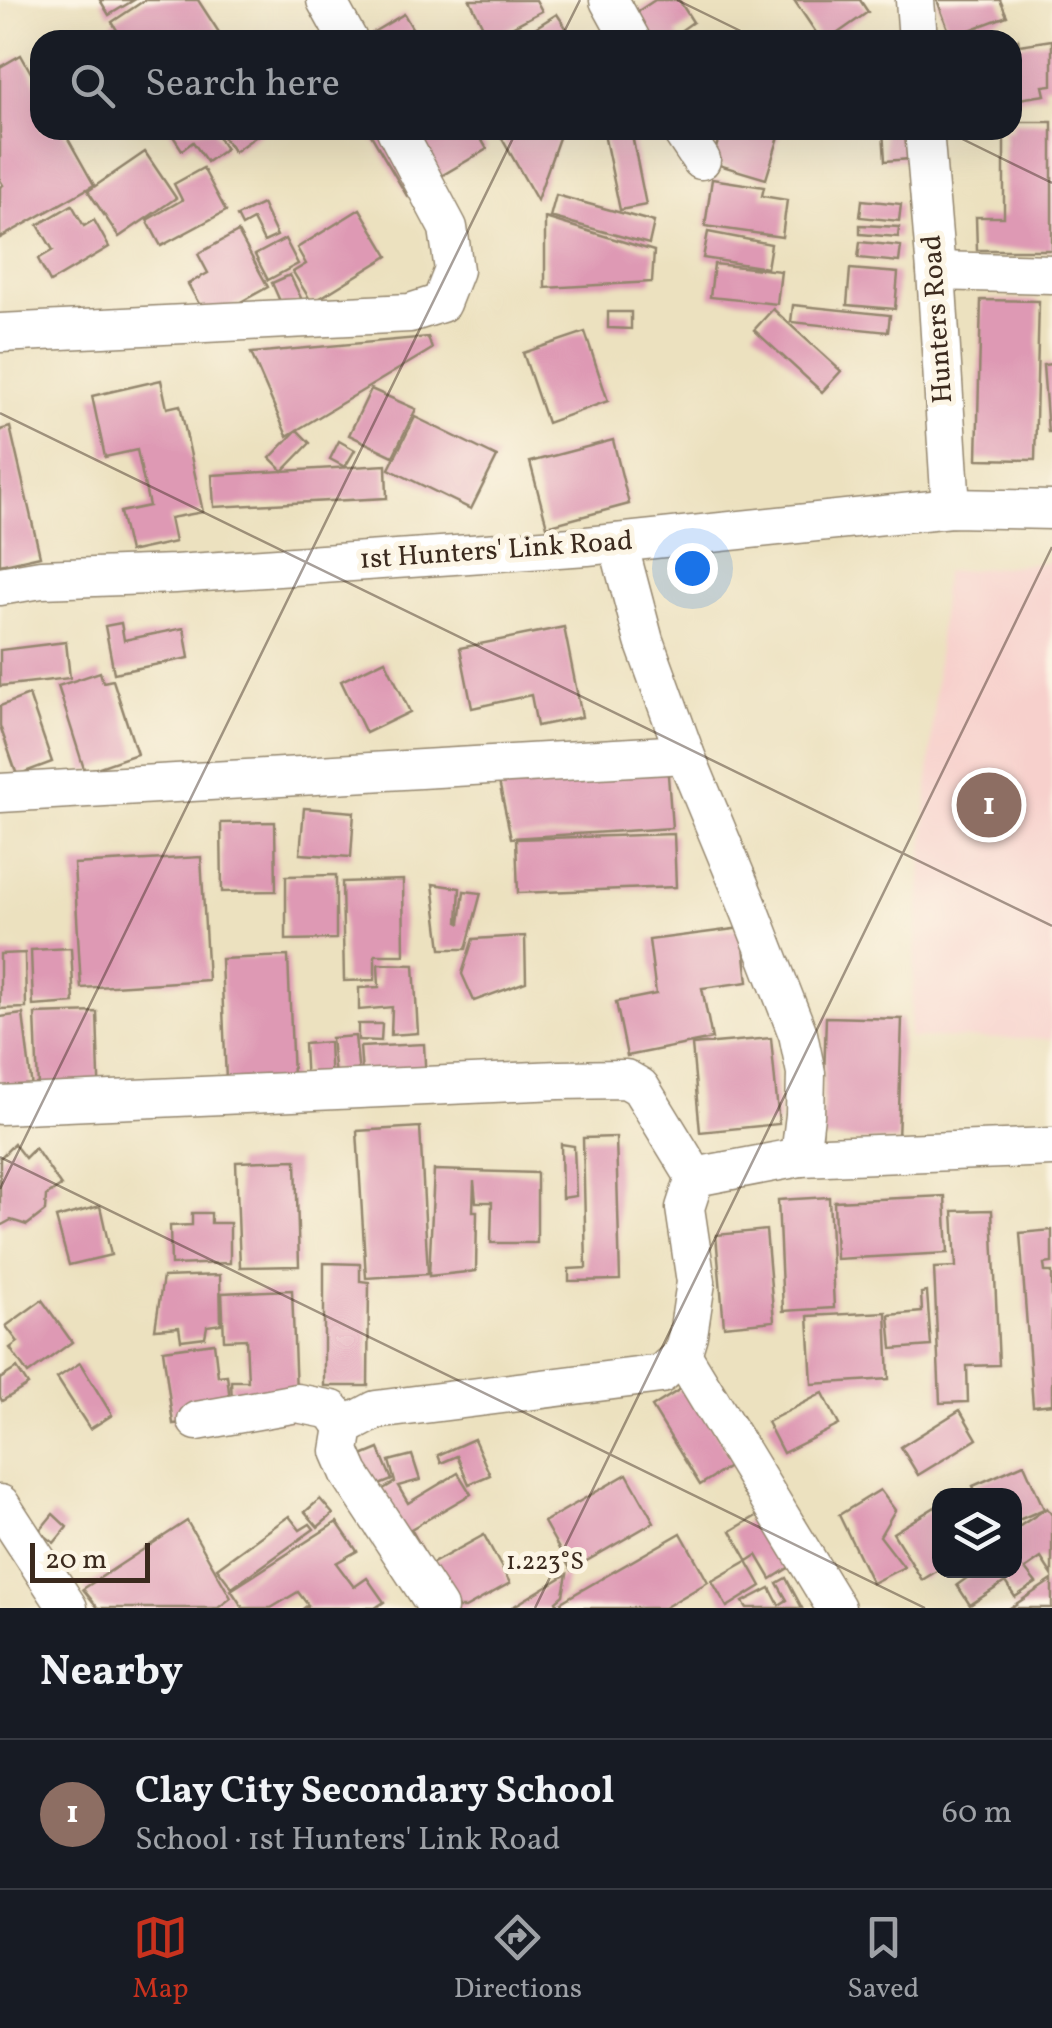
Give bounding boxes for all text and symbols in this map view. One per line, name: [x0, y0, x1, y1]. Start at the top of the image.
search box: [30, 30, 1022, 140]
icon: search: [65, 58, 120, 113]
text: Search here: [145, 59, 340, 112]
street label: Hunters Road: [913, 233, 963, 405]
street label: 1st Hunters' Link Road: [358, 522, 634, 580]
your location: [667, 543, 718, 594]
pin: 1: [956, 768, 1022, 842]
map controls: [932, 1488, 1022, 1578]
button: layers: [932, 1488, 1022, 1578]
scale bar: [30, 1538, 150, 1582]
text: 20 m: [45, 1541, 107, 1580]
text: 1.223°S: [506, 1545, 584, 1580]
text: Nearby: [40, 1644, 183, 1703]
text: Clay City Secondary School: [135, 1766, 614, 1819]
text: 1: [66, 1792, 79, 1836]
text: 60 m: [942, 1792, 1012, 1836]
text: School · 1st Hunters' Link Road: [135, 1819, 561, 1863]
tab: Map: [133, 1910, 189, 2009]
tab: Directions: [454, 1910, 582, 2009]
tab: Saved: [847, 1910, 919, 2009]

